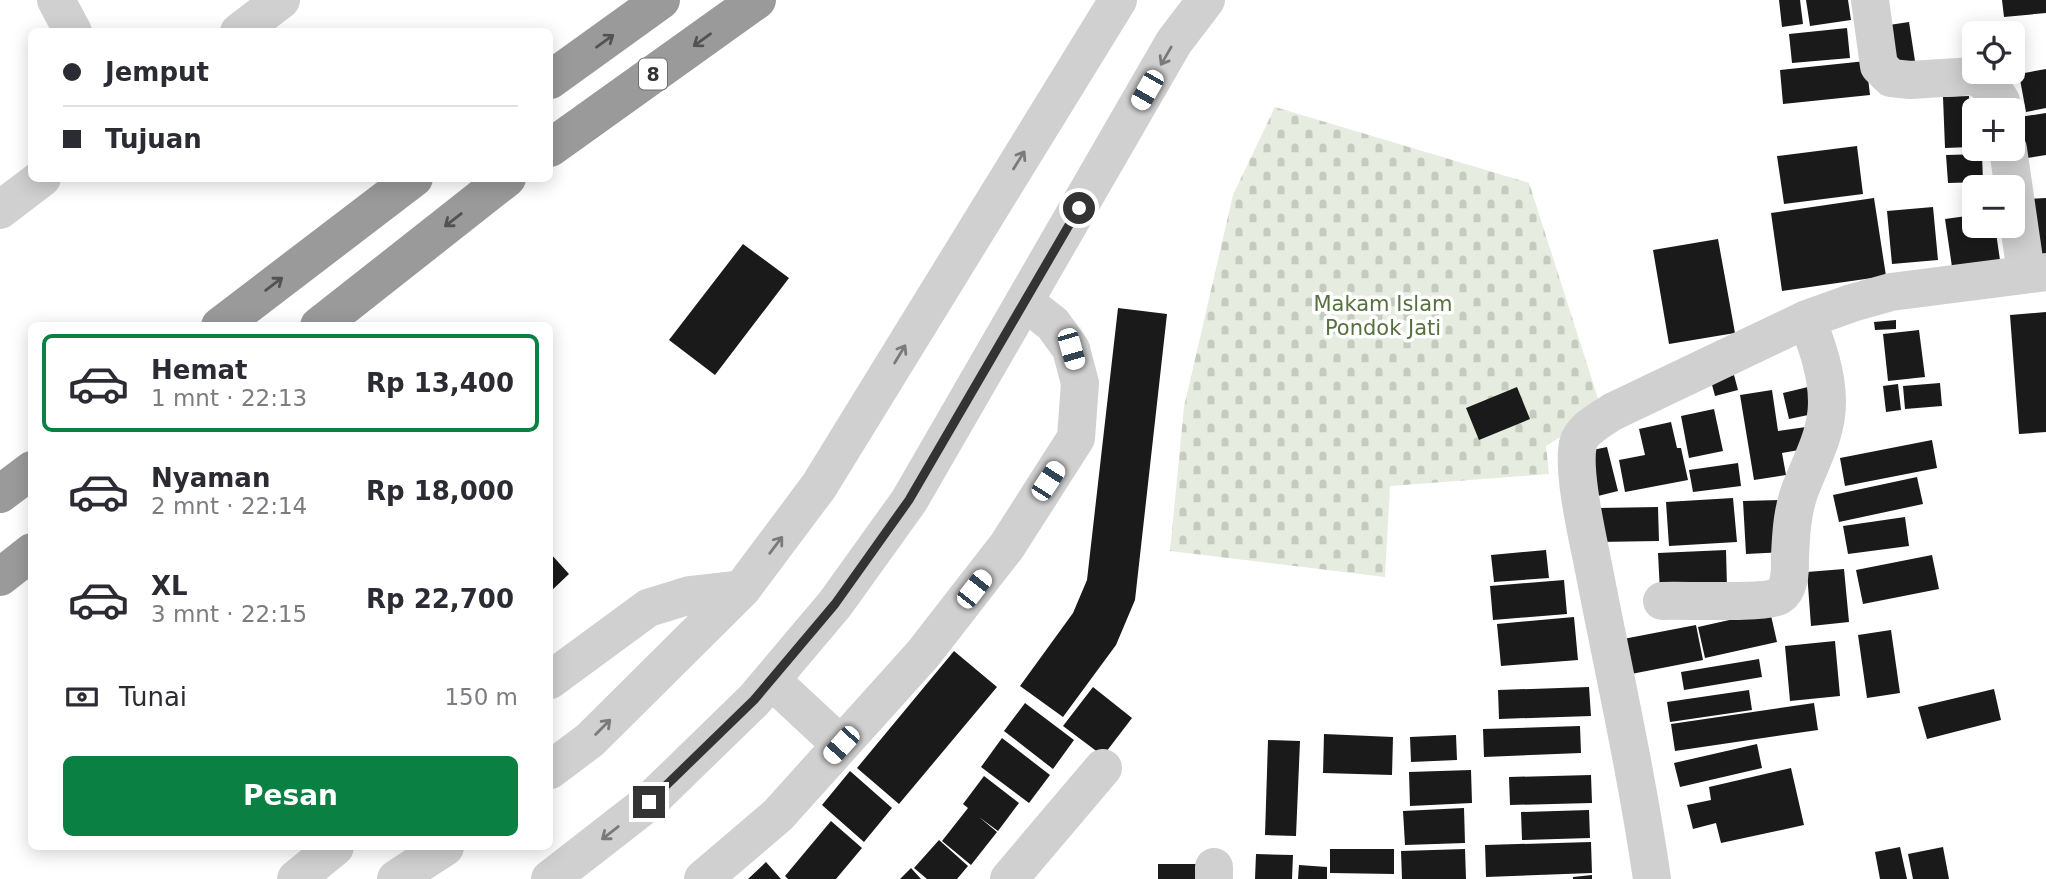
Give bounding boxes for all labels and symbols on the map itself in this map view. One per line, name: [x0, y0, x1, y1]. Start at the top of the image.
one-way arrow: [595, 33, 614, 48]
one-way arrow: [693, 33, 712, 47]
one-way arrow: [1159, 45, 1173, 65]
road number: 8: [639, 58, 667, 90]
car: [1128, 67, 1167, 113]
one-way arrow: [1012, 151, 1026, 171]
route start: [1063, 192, 1095, 224]
one-way arrow: [444, 212, 463, 227]
one-way arrow: [264, 277, 283, 291]
park label: Makam Islam Pondok Jati: [1313, 292, 1453, 340]
car: [1056, 326, 1087, 372]
one-way arrow: [893, 345, 907, 365]
car: [1028, 458, 1069, 504]
one-way arrow: [768, 536, 783, 554]
car: [953, 566, 996, 612]
one-way arrow: [594, 719, 611, 736]
car: [820, 722, 863, 768]
route end: [633, 786, 665, 818]
one-way arrow: [602, 825, 620, 840]

